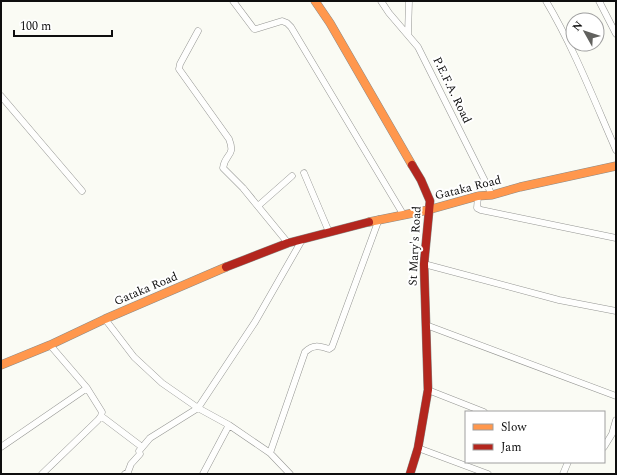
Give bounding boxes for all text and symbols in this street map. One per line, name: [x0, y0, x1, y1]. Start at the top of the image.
scale bar: [14, 12, 112, 38]
north arrow: [565, 12, 605, 52]
text: 100 m: [20, 17, 51, 36]
text: N: [568, 17, 587, 35]
street label: P.E.F.A. Road: [428, 53, 476, 127]
street label: Gataka Road: [433, 171, 503, 205]
street label: St Mary's Road: [403, 205, 427, 286]
street label: Gataka Road: [111, 267, 181, 311]
legend: [465, 411, 605, 463]
text: Slow: [501, 418, 527, 437]
text: Jam: [501, 438, 522, 457]

